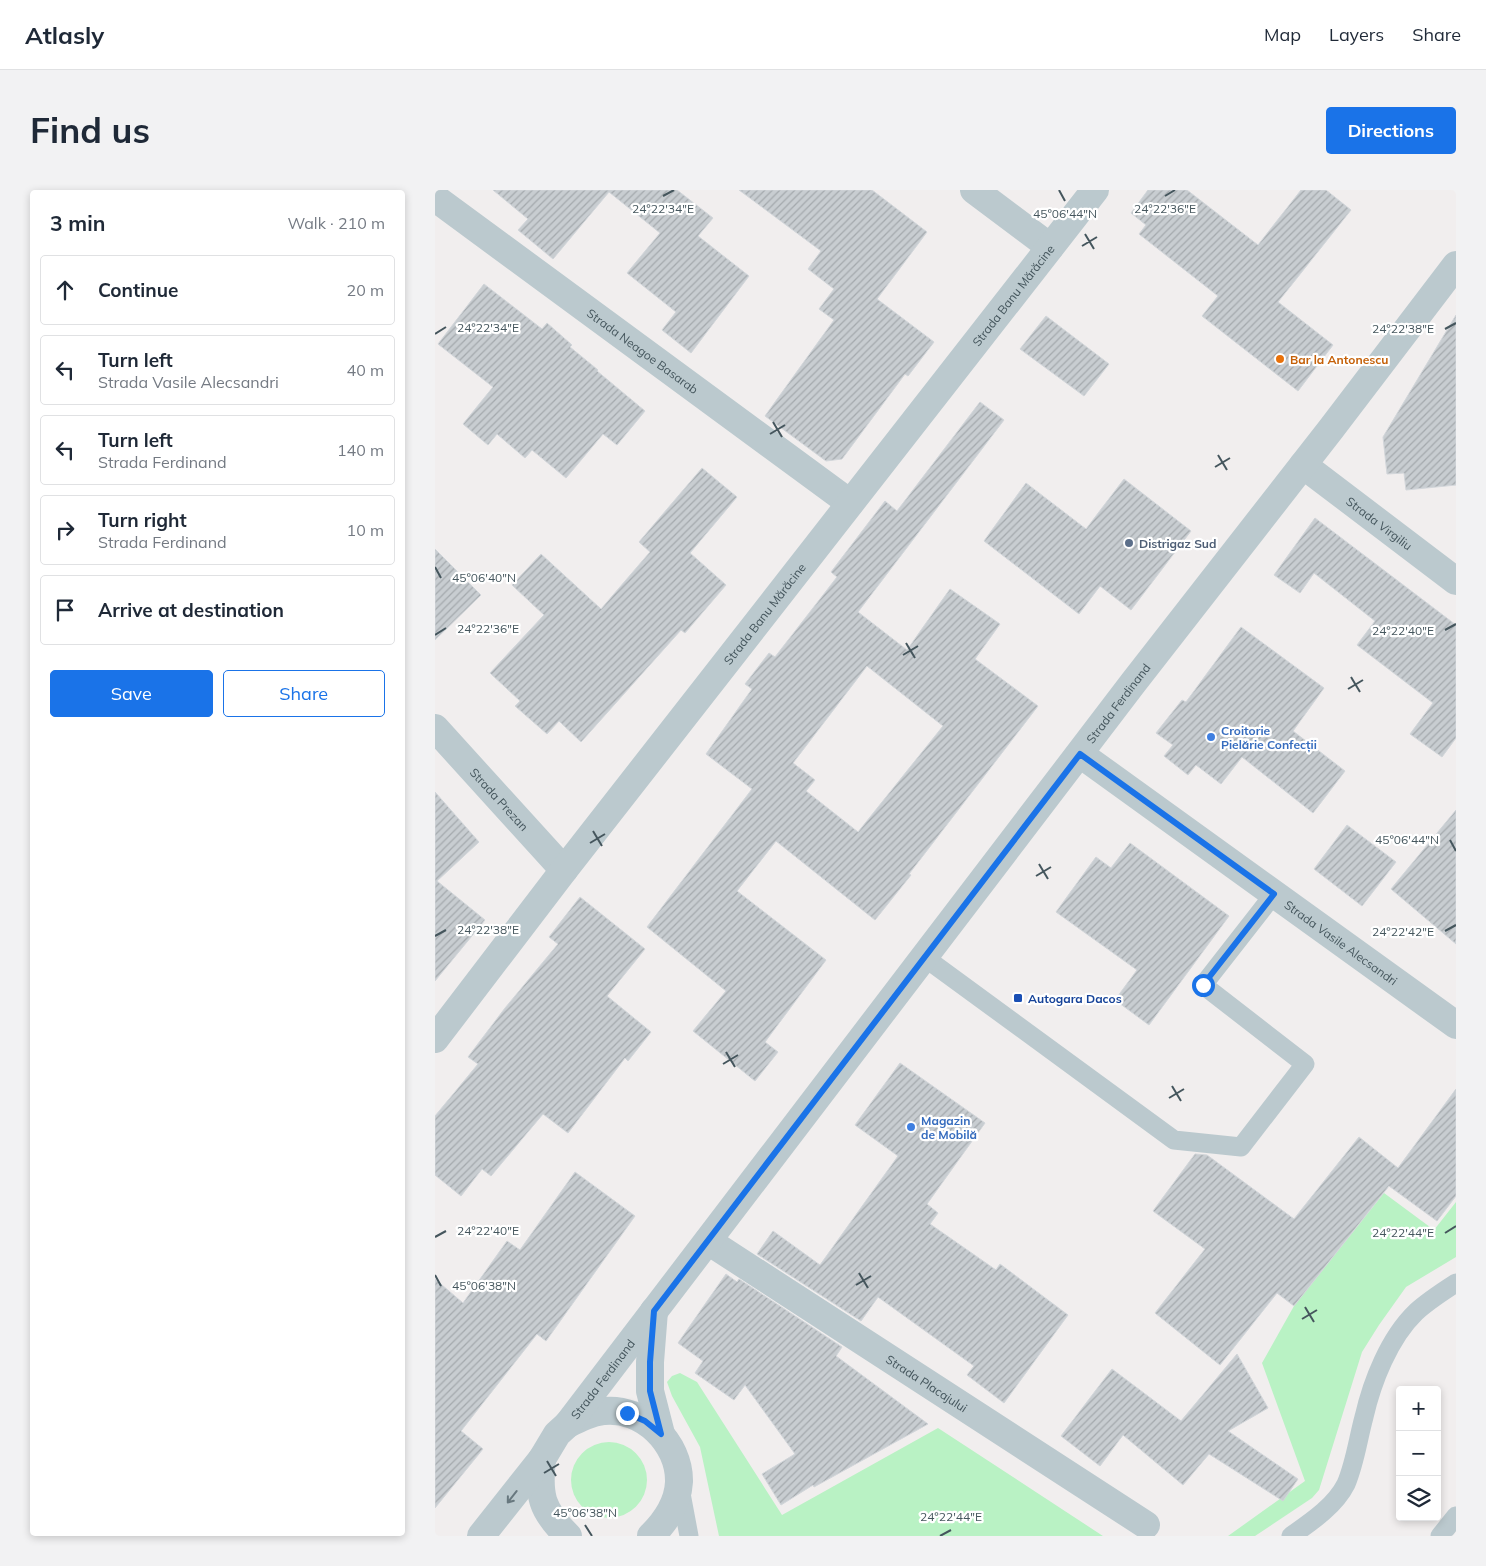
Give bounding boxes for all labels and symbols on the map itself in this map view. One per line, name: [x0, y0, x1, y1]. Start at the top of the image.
text: 24°22'34"E: [632, 201, 694, 216]
text: 24°22'36"E: [1134, 201, 1196, 216]
text: 45°06'44"N: [1033, 206, 1097, 221]
street label: Strada Banu Mărăcine: [969, 241, 1057, 349]
street label: Strada Neagoe Basarab: [584, 305, 701, 397]
text: 24°22'34"E: [457, 320, 519, 335]
text: 24°22'38"E: [1372, 321, 1434, 336]
place label: Bar la Antonescu: [1290, 352, 1388, 367]
marker: Bar la Antonescu: [1274, 353, 1286, 365]
street label: Strada Virgiliu: [1343, 493, 1416, 553]
place label: Distrigaz Sud: [1139, 536, 1216, 551]
marker: Distrigaz Sud: [1123, 537, 1135, 549]
street label: Strada Banu Mărăcine: [720, 560, 809, 667]
text: 45°06'40"N: [452, 570, 516, 585]
text: 24°22'36"E: [457, 621, 519, 636]
text: 24°22'40"E: [1372, 623, 1434, 638]
street label: Strada Ferdinand: [1083, 660, 1153, 746]
place label: Croitorie Pielărie Confecții: [1221, 723, 1317, 753]
marker: Croitorie Pielărie Confecții: [1205, 731, 1217, 743]
street label: Strada Prezan: [467, 765, 532, 834]
text: 45°06'44"N: [1375, 832, 1439, 847]
street label: Strada Vasile Alecsandri: [1282, 896, 1401, 988]
text: 24°22'38"E: [457, 922, 519, 937]
text: 24°22'42"E: [1372, 924, 1434, 939]
route start: [1192, 974, 1215, 997]
place label: Autogara Dacos: [1028, 991, 1122, 1006]
marker: Autogara Dacos: [1012, 992, 1024, 1004]
place label: Magazin de Mobilă: [921, 1113, 977, 1142]
marker: Magazin de Mobilă: [905, 1121, 917, 1133]
text: 24°22'40"E: [457, 1223, 519, 1238]
text: 24°22'44"E: [1372, 1225, 1434, 1240]
text: 45°06'38"N: [452, 1278, 516, 1293]
street label: Strada Ferdinand: [567, 1336, 638, 1422]
street label: Strada Placajului: [883, 1351, 971, 1415]
route end: [616, 1402, 639, 1425]
one-way arrow: [507, 1490, 518, 1503]
text: 45°06'38"N: [553, 1505, 617, 1520]
text: 24°22'44"E: [920, 1509, 982, 1524]

